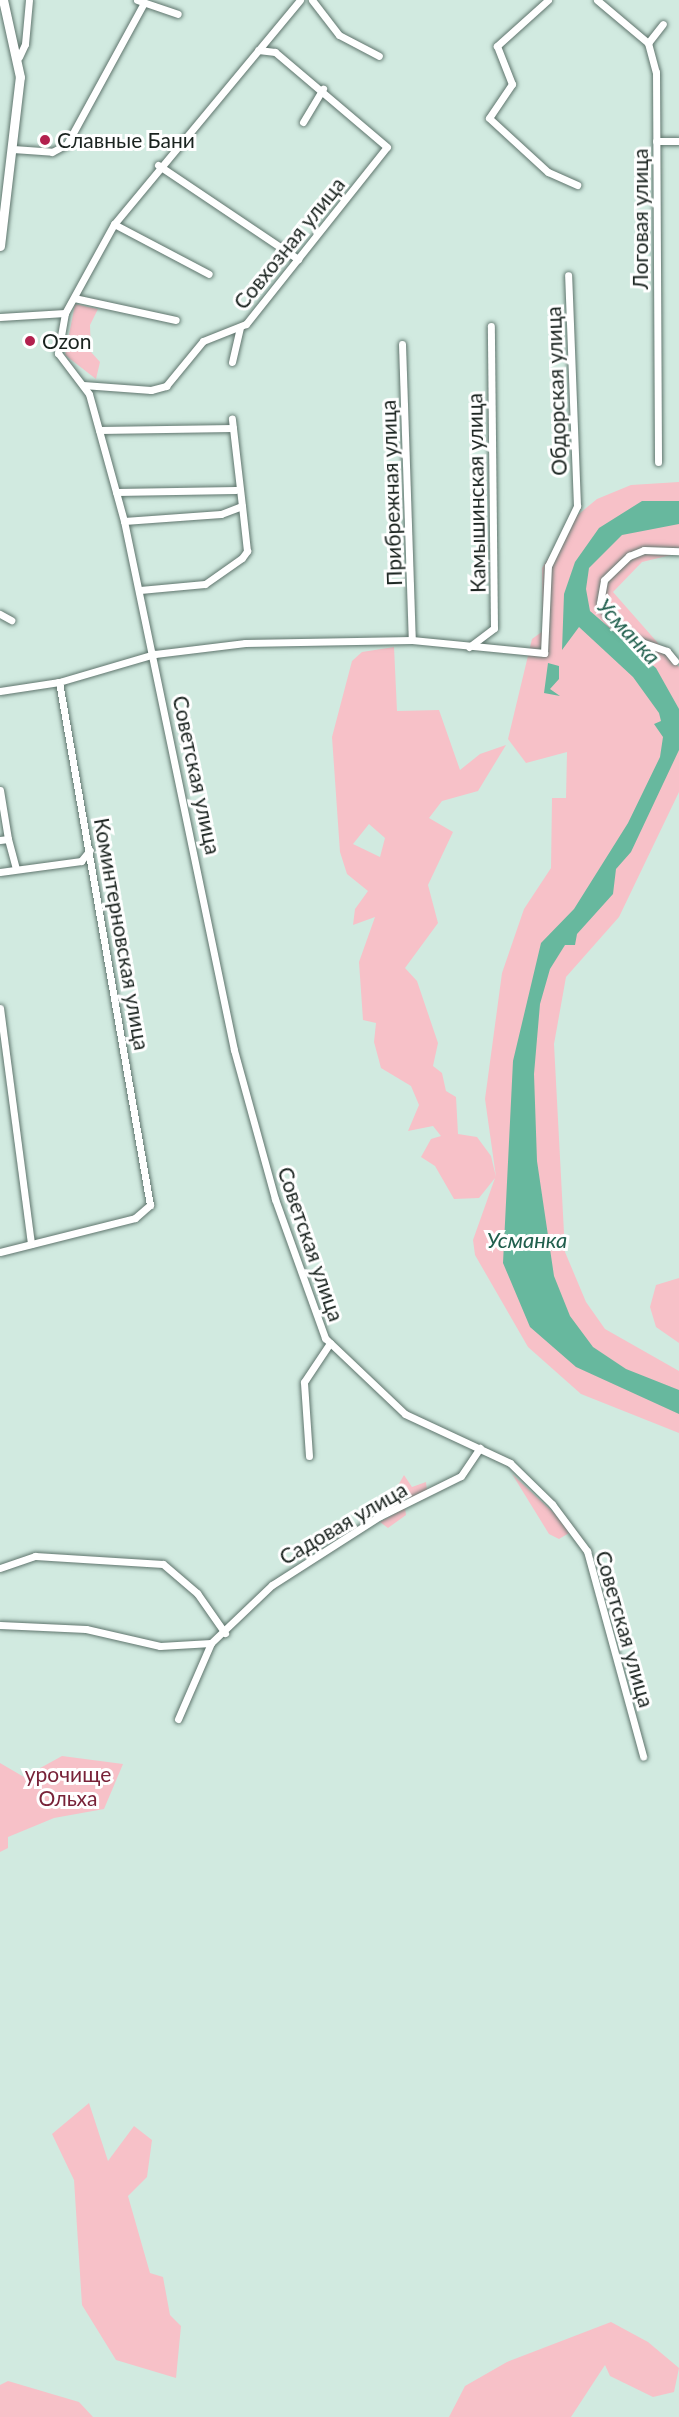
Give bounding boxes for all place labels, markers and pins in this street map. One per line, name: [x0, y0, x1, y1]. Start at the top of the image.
place label: Славные Бани: [57, 127, 195, 153]
marker: Славные Бани: [38, 133, 52, 147]
place label: Ozon: [42, 328, 91, 354]
marker: Ozon: [23, 334, 37, 348]

